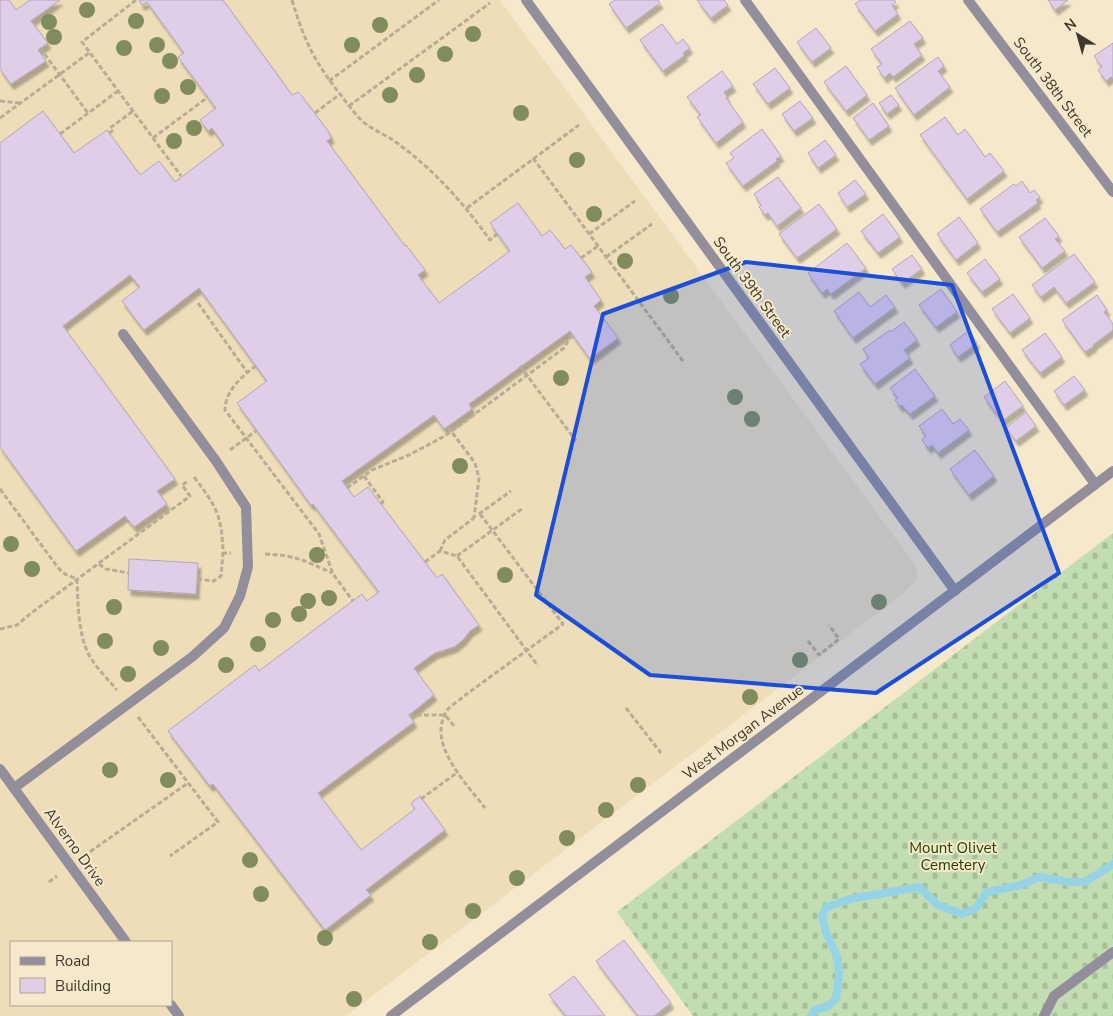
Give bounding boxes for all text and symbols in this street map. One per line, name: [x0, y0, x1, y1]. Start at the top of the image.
north arrow: [1053, 10, 1103, 60]
text: N: [1061, 14, 1080, 36]
street label: South 38th Street: [1009, 33, 1098, 142]
street label: South 39th Street: [709, 233, 796, 342]
street label: West Morgan Avenue: [678, 680, 808, 784]
street label: Alverno Drive: [40, 804, 110, 890]
park label: Mount Olivet Cemetery: [909, 838, 997, 875]
legend: [10, 941, 172, 1006]
text: Road: [55, 951, 90, 971]
text: Building: [55, 976, 111, 996]

